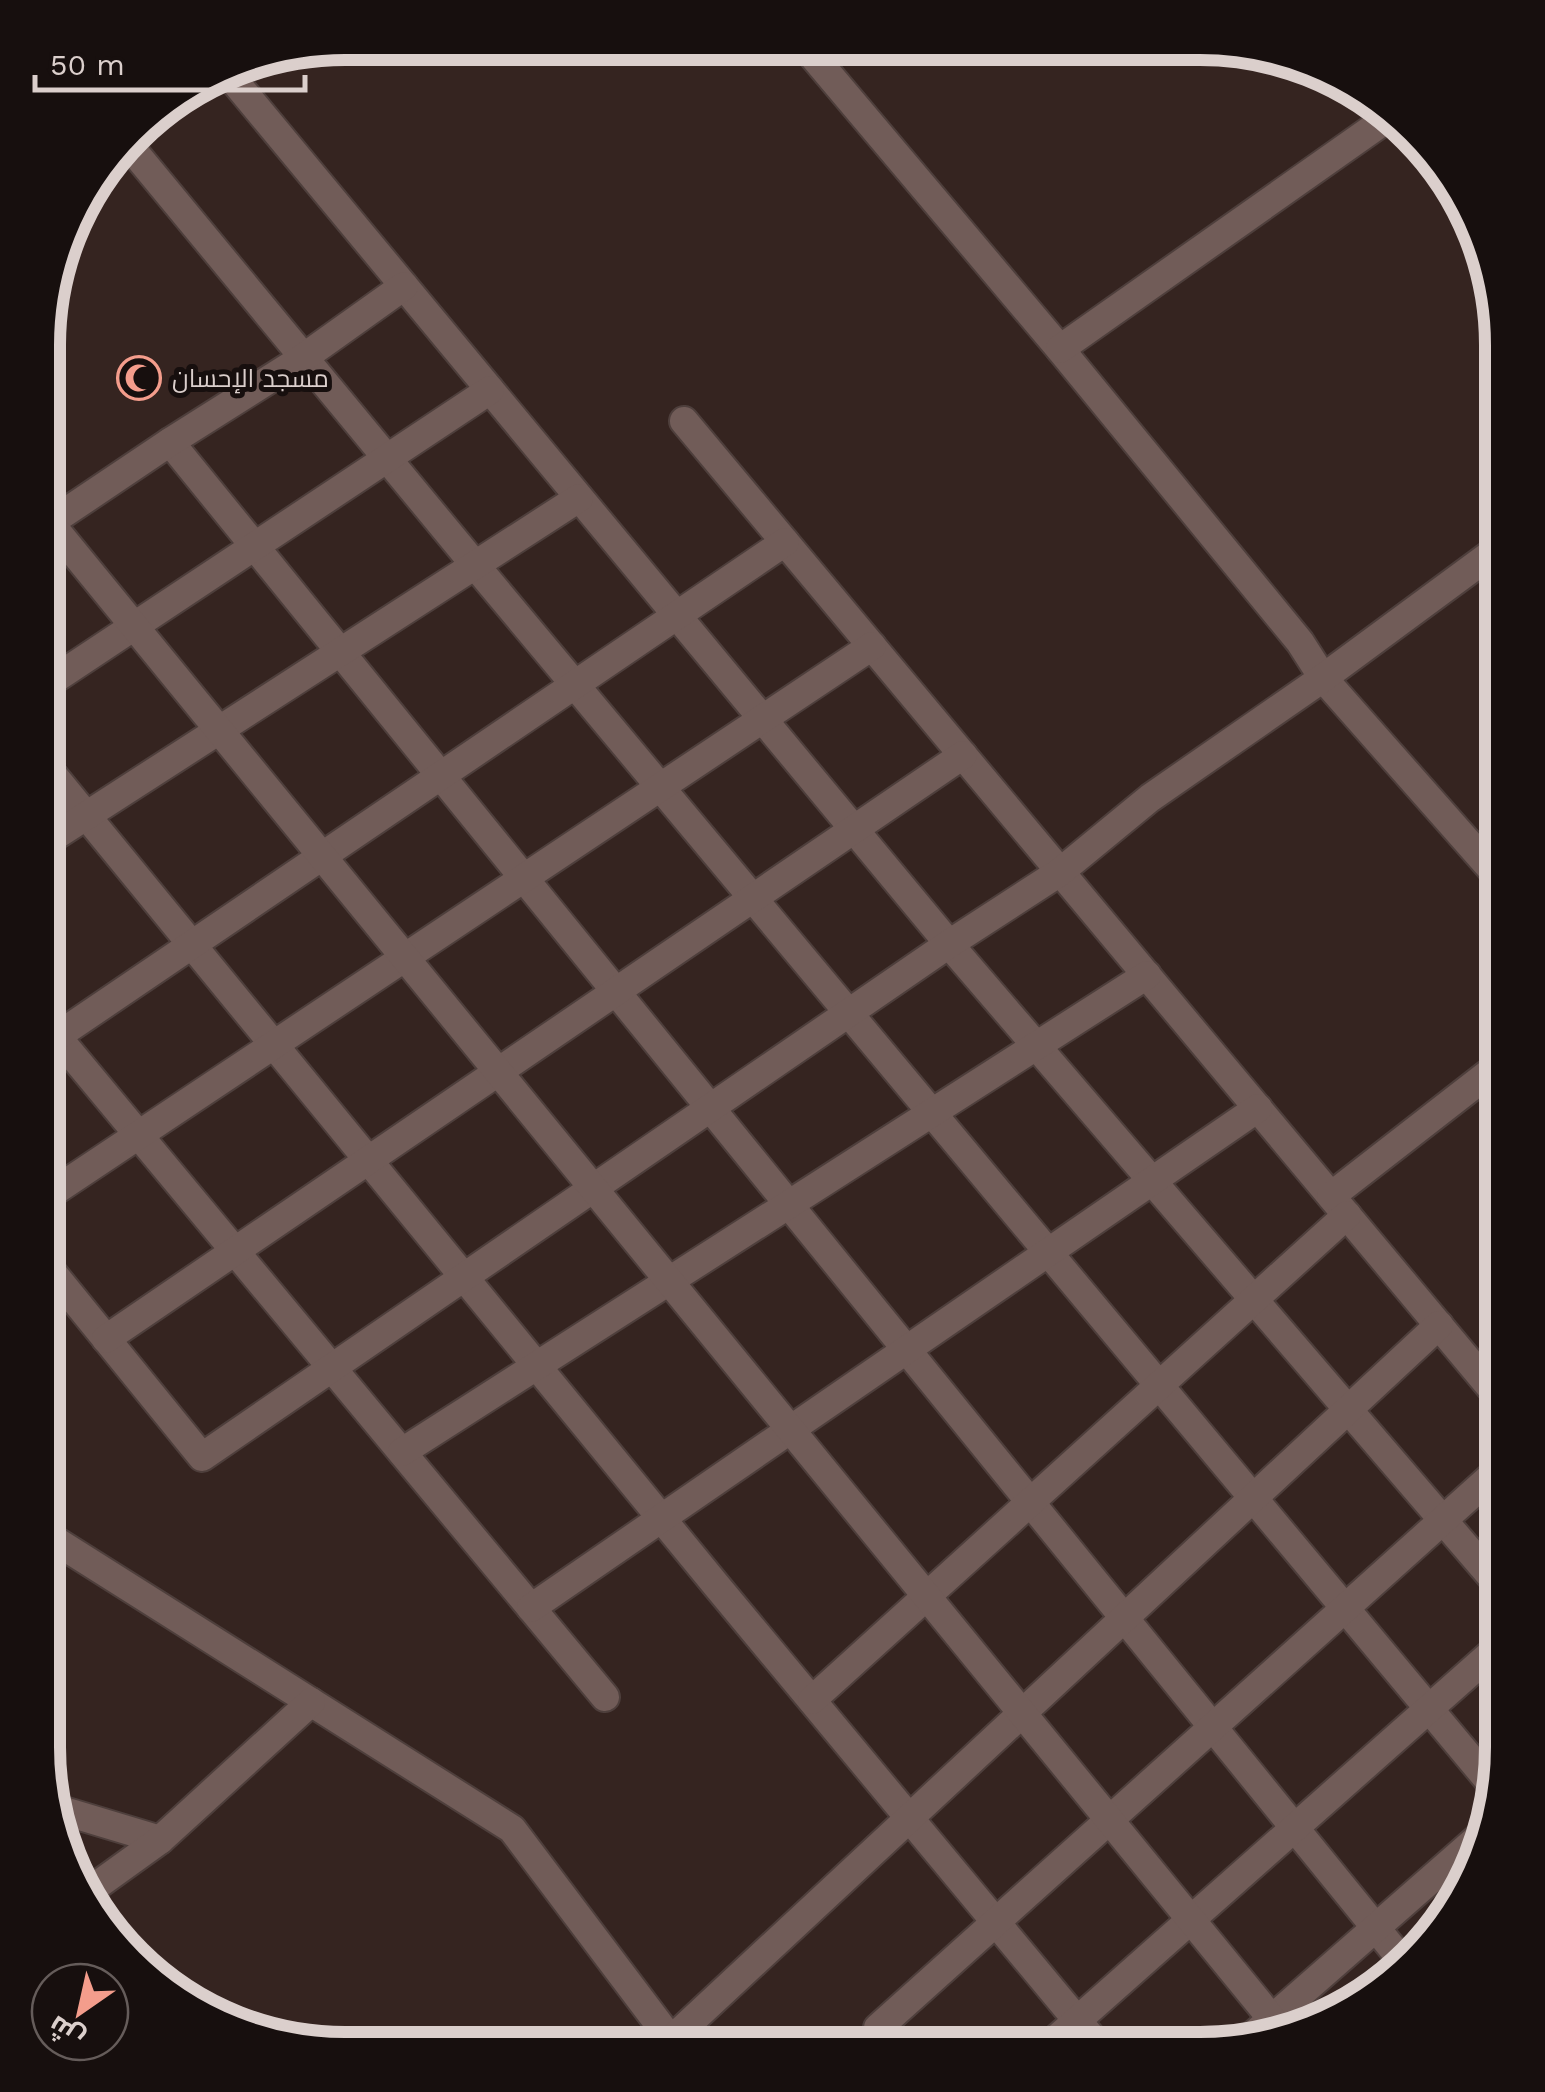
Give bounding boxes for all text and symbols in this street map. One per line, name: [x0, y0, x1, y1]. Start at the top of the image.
scale bar: [35, 30, 305, 92]
text: 50 m: [50, 47, 125, 82]
mosque icon: مسجد الإحسان: [116, 355, 162, 401]
place label: مسجد الإحسان: [172, 364, 329, 394]
north arrow: [30, 1962, 130, 2062]
text: ش: [42, 2009, 90, 2056]

